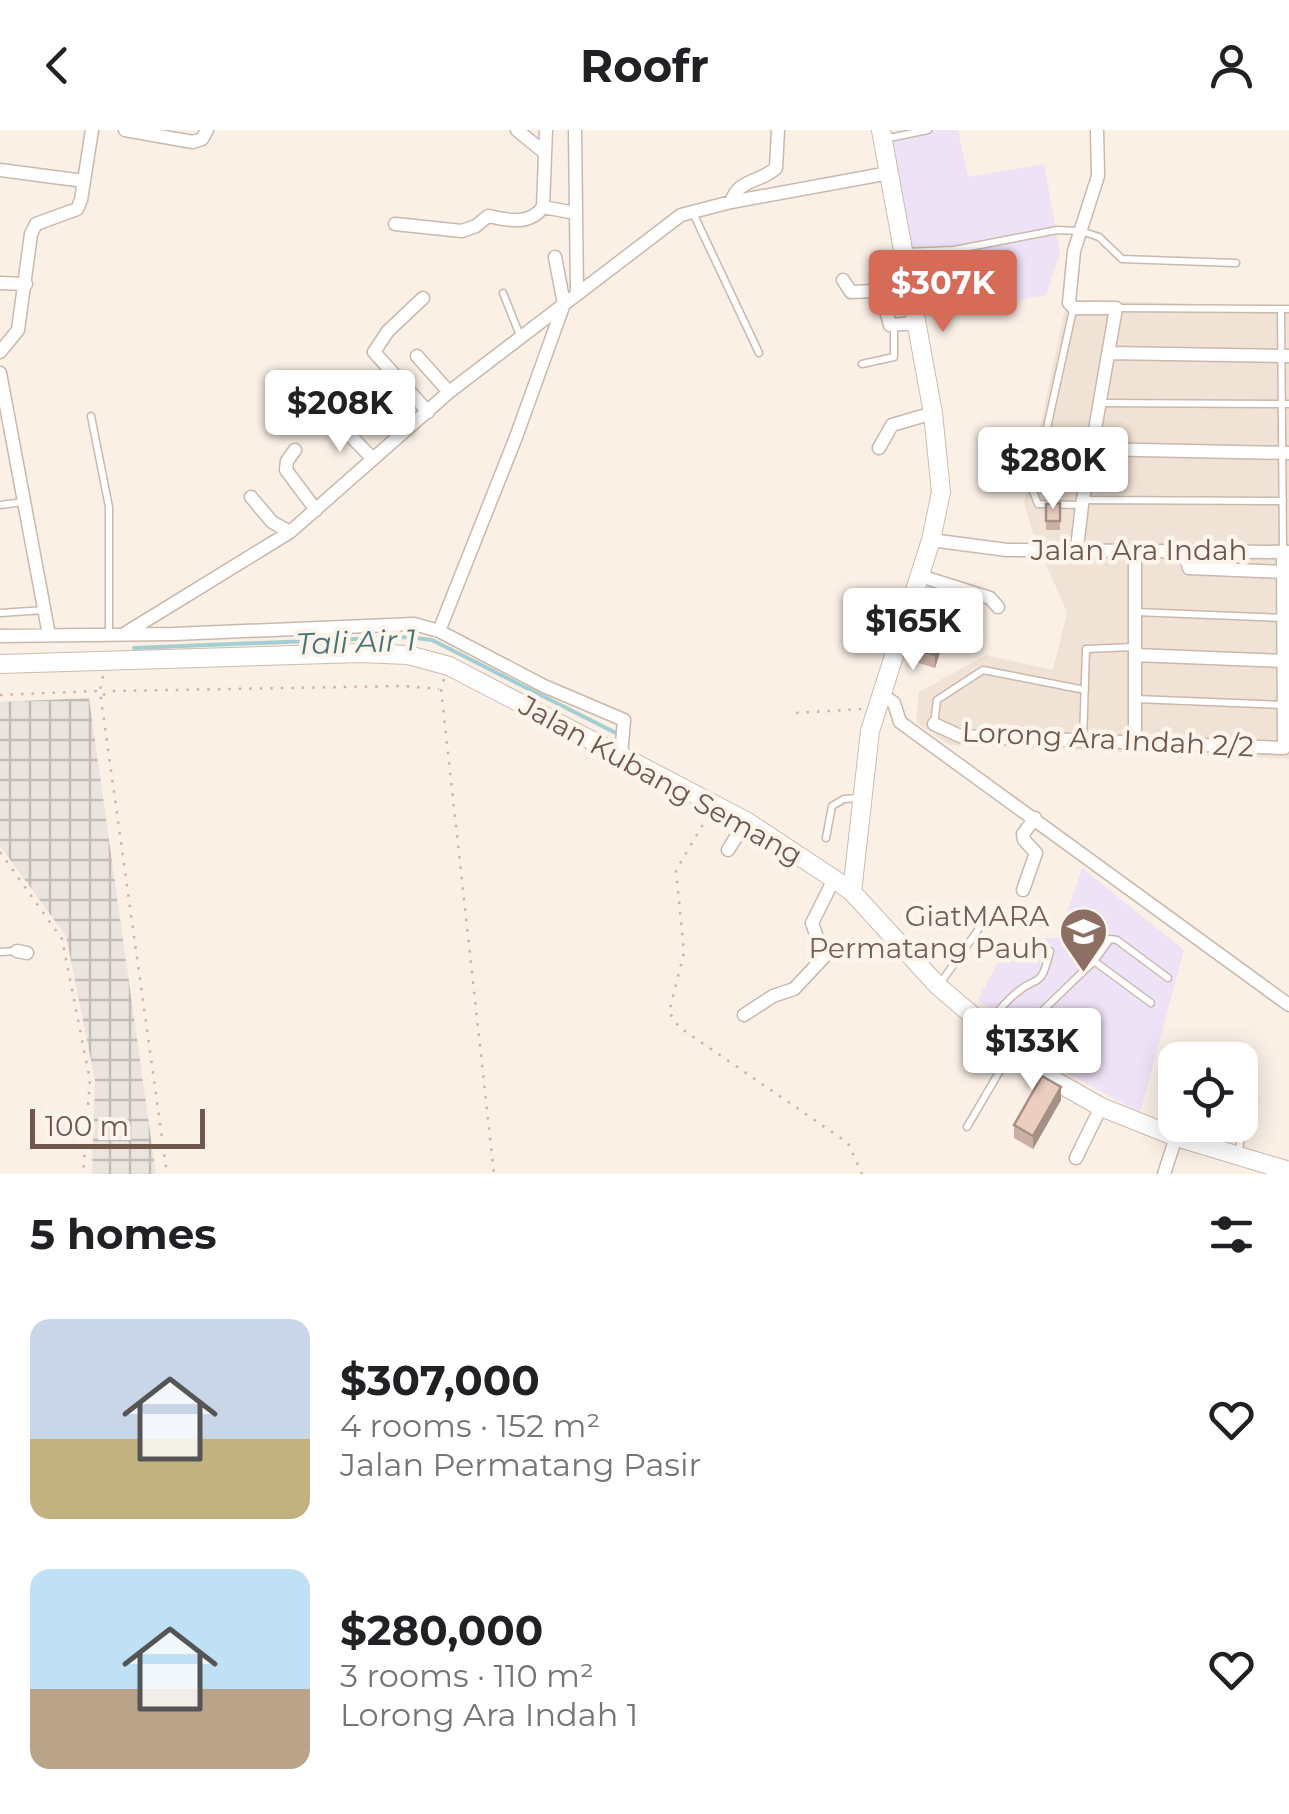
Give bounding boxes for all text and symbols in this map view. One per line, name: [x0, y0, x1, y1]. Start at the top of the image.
icon: back: [30, 38, 85, 93]
text: Roofr: [580, 38, 709, 93]
icon: person: [1204, 38, 1259, 93]
pin: $307K: [873, 250, 1013, 335]
text: $307K: [891, 263, 995, 302]
pin: $208K: [270, 370, 410, 455]
text: $208K: [287, 383, 393, 422]
pin: $280K: [983, 427, 1123, 512]
text: $280K: [1000, 440, 1106, 479]
street label: Jalan Ara Indah: [1030, 533, 1247, 567]
pin: $165K: [843, 588, 983, 673]
text: $165K: [865, 601, 961, 640]
water label: Tali Air 1: [295, 621, 417, 663]
street label: Jalan Kubang Semang: [513, 687, 808, 872]
street label: Lorong Ara Indah 2/2: [961, 714, 1255, 764]
place label: GiatMARA Permatang Pauh: [808, 899, 1050, 965]
school or university icon: GiatMARA Permatang Pauh: [1058, 906, 1110, 974]
pin: $133K: [962, 1008, 1102, 1093]
text: $133K: [985, 1021, 1079, 1060]
map controls: [1158, 1042, 1258, 1142]
button: locate: [1158, 1042, 1258, 1142]
scale bar: [30, 1104, 205, 1148]
text: 100 m: [45, 1109, 129, 1143]
icon: filters: [1204, 1207, 1259, 1262]
text: 5 homes: [30, 1208, 217, 1260]
text: $307,000: [340, 1354, 540, 1406]
icon: home: [110, 1359, 230, 1479]
icon: heart: [1204, 1392, 1259, 1447]
text: 4 rooms · 152 m²: [340, 1406, 600, 1445]
text: Jalan Permatang Pasir: [340, 1445, 701, 1484]
text: $280,000: [340, 1604, 543, 1656]
icon: home: [110, 1609, 230, 1729]
icon: heart: [1204, 1642, 1259, 1697]
text: 3 rooms · 110 m²: [340, 1656, 594, 1695]
text: Lorong Ara Indah 1: [340, 1695, 638, 1734]

